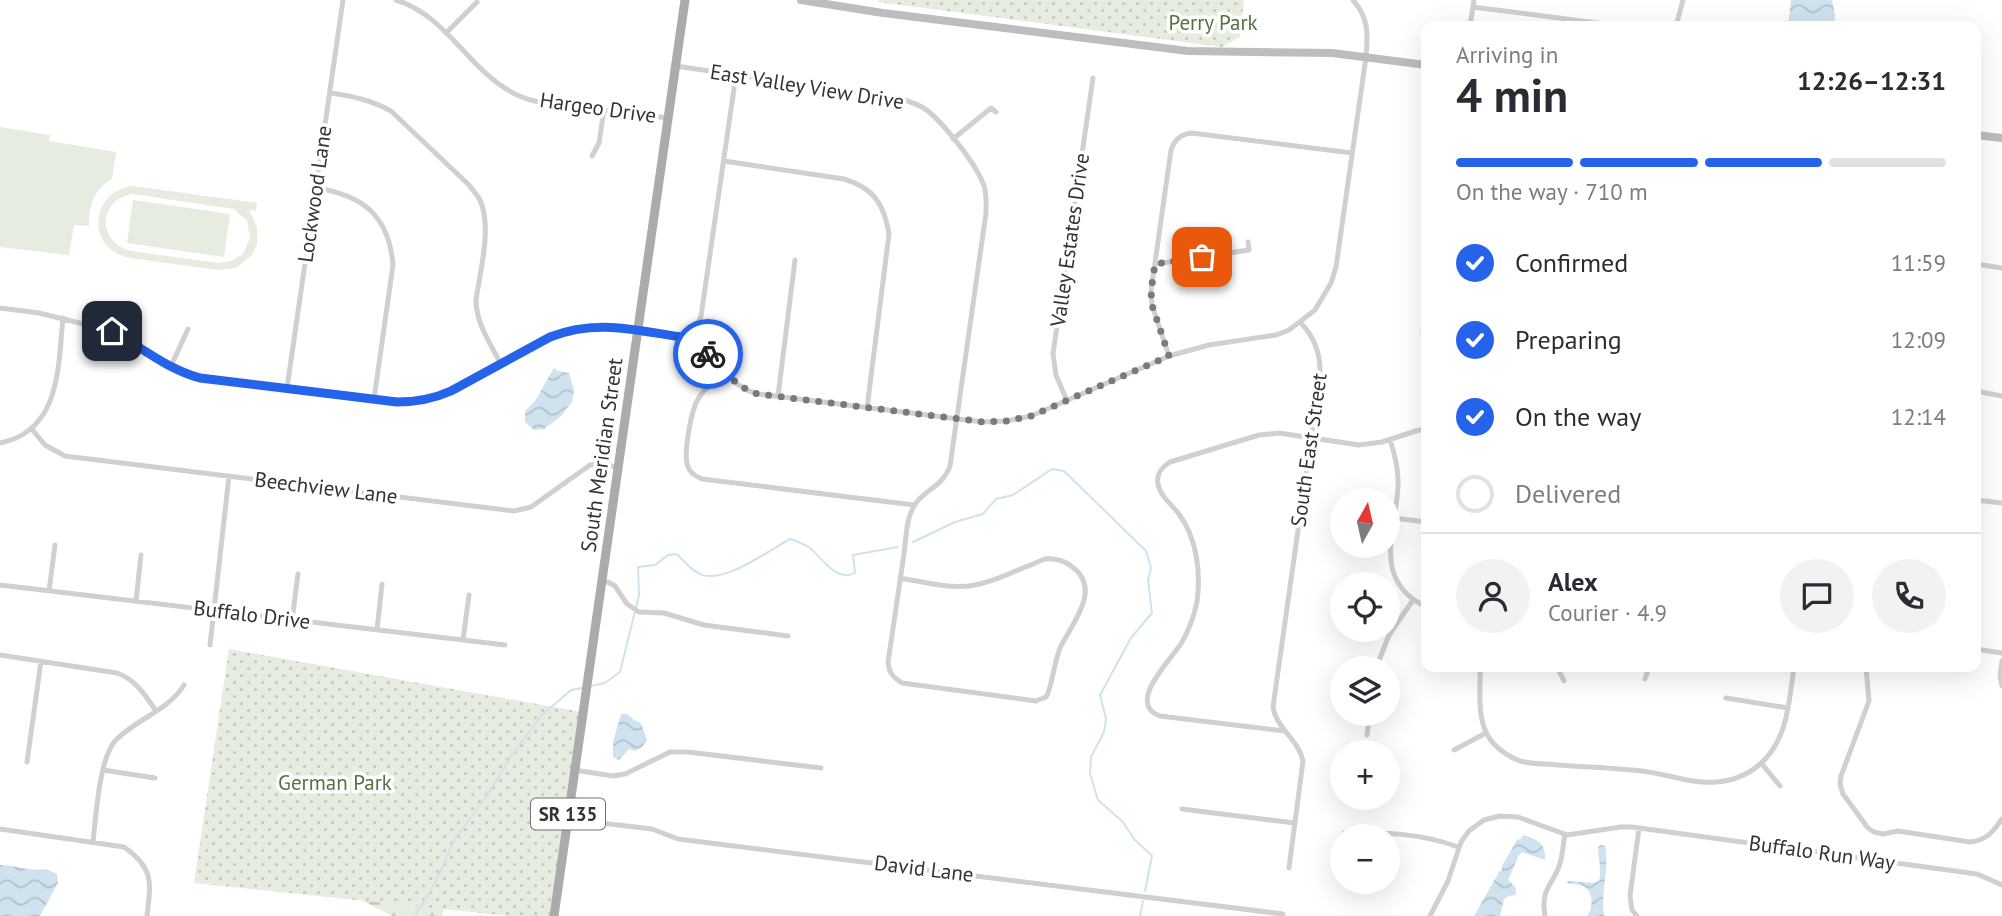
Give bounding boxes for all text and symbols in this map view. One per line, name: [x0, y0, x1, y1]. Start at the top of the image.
park label: Perry Park: [1168, 9, 1258, 36]
text: Arriving in: [1456, 40, 1558, 69]
street label: East Valley View Drive: [708, 58, 906, 115]
text: 12:26–12:31: [1797, 64, 1946, 97]
text: 4 min: [1456, 65, 1568, 125]
street label: Hargeo Drive: [538, 86, 658, 129]
street label: Lockwood Lane: [292, 124, 337, 264]
street label: Valley Estates Drive: [1044, 151, 1095, 330]
text: On the way · 710 m: [1456, 177, 1648, 206]
pin: [1172, 227, 1232, 287]
icon: bag: [1183, 238, 1221, 276]
icon: check: [1456, 244, 1494, 282]
text: Confirmed: [1515, 246, 1628, 279]
text: 11:59: [1891, 248, 1946, 277]
pin: [82, 301, 142, 361]
icon: home: [93, 312, 131, 350]
courier: [673, 319, 743, 389]
icon: check: [1456, 321, 1494, 359]
text: Preparing: [1515, 323, 1622, 356]
text: 12:09: [1891, 325, 1946, 354]
icon: bike: [689, 335, 727, 373]
street label: South Meridian Street: [574, 356, 629, 554]
street label: South East Street: [1284, 371, 1333, 528]
icon: check: [1456, 398, 1494, 436]
text: On the way: [1515, 400, 1641, 433]
text: 12:14: [1891, 402, 1946, 431]
street label: Beechview Lane: [253, 465, 399, 510]
text: Delivered: [1515, 477, 1621, 510]
north arrow: [1330, 488, 1400, 558]
map controls: [1330, 488, 1400, 894]
button: person: [1456, 559, 1530, 633]
button: chat: [1780, 559, 1854, 633]
button: phone: [1872, 559, 1946, 633]
text: Alex: [1548, 565, 1598, 598]
button: locate: [1330, 572, 1400, 642]
street label: Buffalo Drive: [192, 594, 312, 635]
text: Courier · 4.9: [1548, 598, 1667, 627]
button: layers: [1330, 656, 1400, 726]
button: +: [1330, 740, 1400, 810]
park label: German Park: [278, 769, 392, 796]
road number: SR 135: [531, 799, 605, 830]
button: −: [1330, 824, 1400, 894]
street label: Buffalo Run Way: [1747, 829, 1897, 876]
street label: David Lane: [873, 849, 975, 888]

